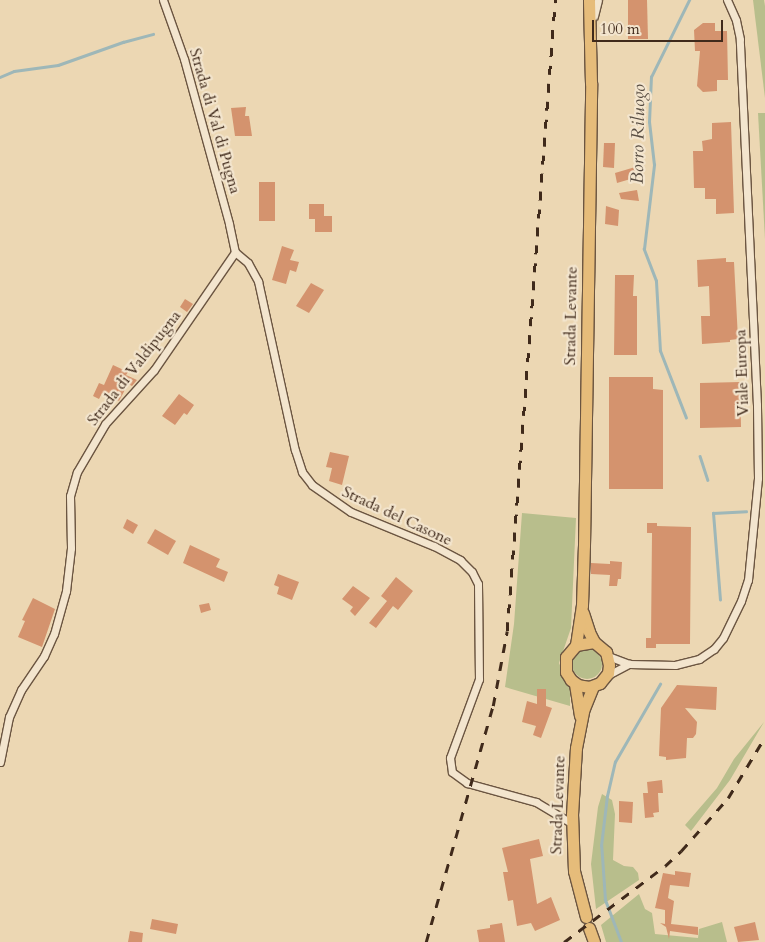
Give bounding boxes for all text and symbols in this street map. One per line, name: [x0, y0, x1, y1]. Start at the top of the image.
scale bar: [595, 10, 726, 42]
text: 100 m: [600, 19, 640, 39]
street label: Strada di Val di Pugna: [185, 46, 245, 196]
water label: Borro Riluogo: [627, 84, 651, 184]
street label: Strada Levante: [561, 266, 581, 366]
street label: Strada di Valdipugna: [83, 307, 185, 429]
street label: Viale Europa: [731, 329, 753, 417]
street label: Strada del Casone: [339, 482, 455, 550]
street label: Strada Levante: [547, 755, 569, 855]

